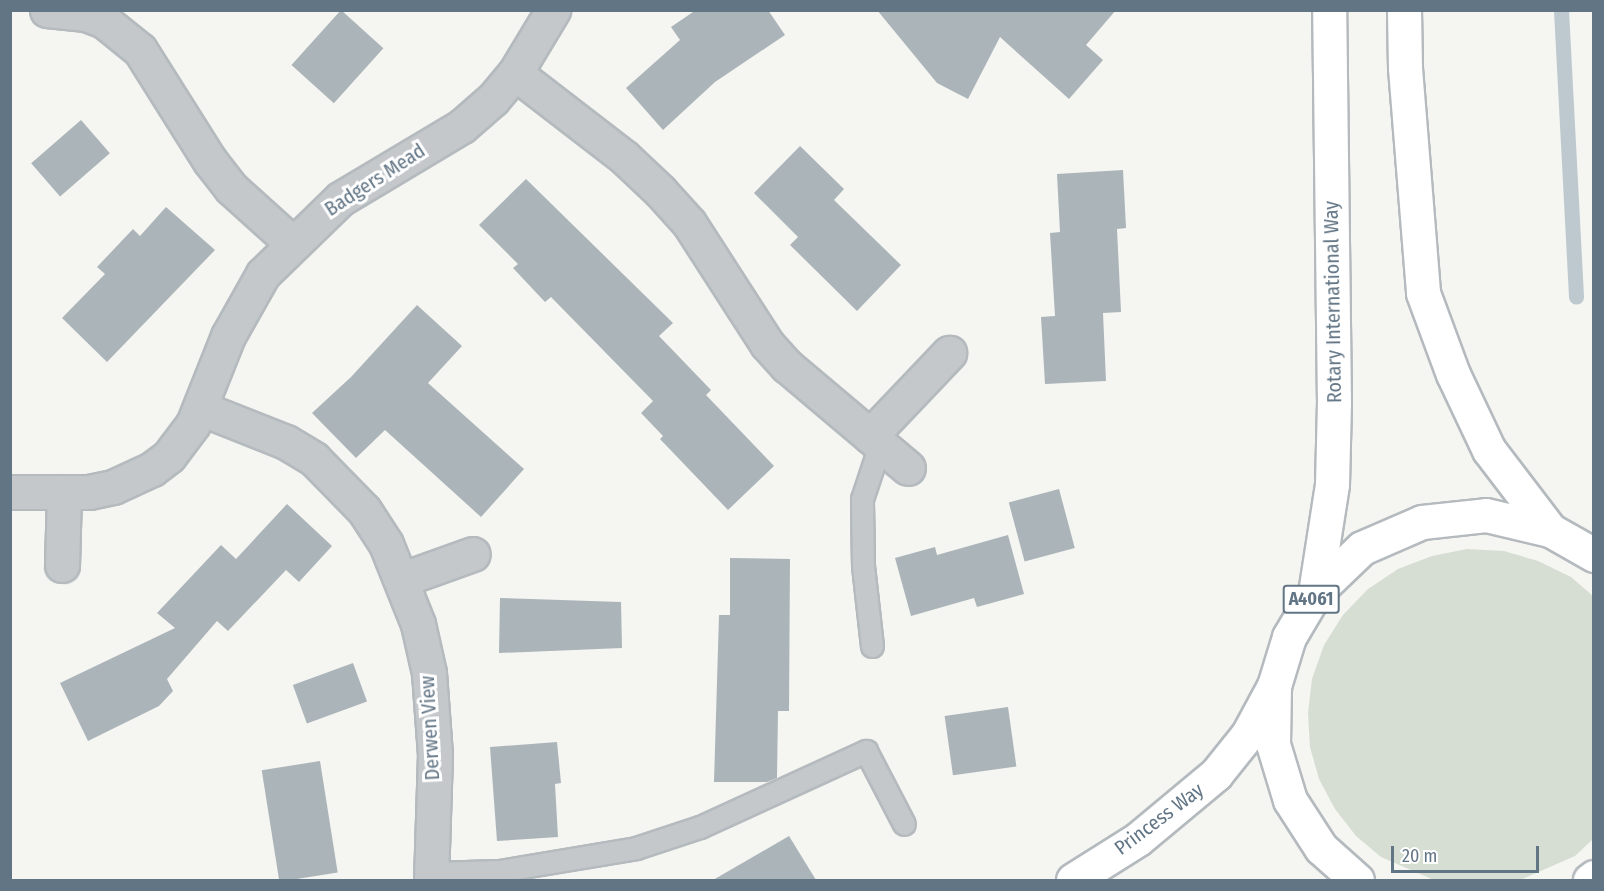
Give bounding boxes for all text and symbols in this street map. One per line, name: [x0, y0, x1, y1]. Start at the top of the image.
street label: Badgers Mead: [320, 139, 430, 221]
street label: Rotary International Way: [1319, 201, 1347, 403]
road number: A4061: [1282, 584, 1340, 614]
street label: Derwen View: [415, 675, 445, 781]
street label: Princess Way: [1110, 778, 1208, 860]
scale bar: [1394, 834, 1542, 872]
text: 20 m: [1402, 845, 1437, 867]

